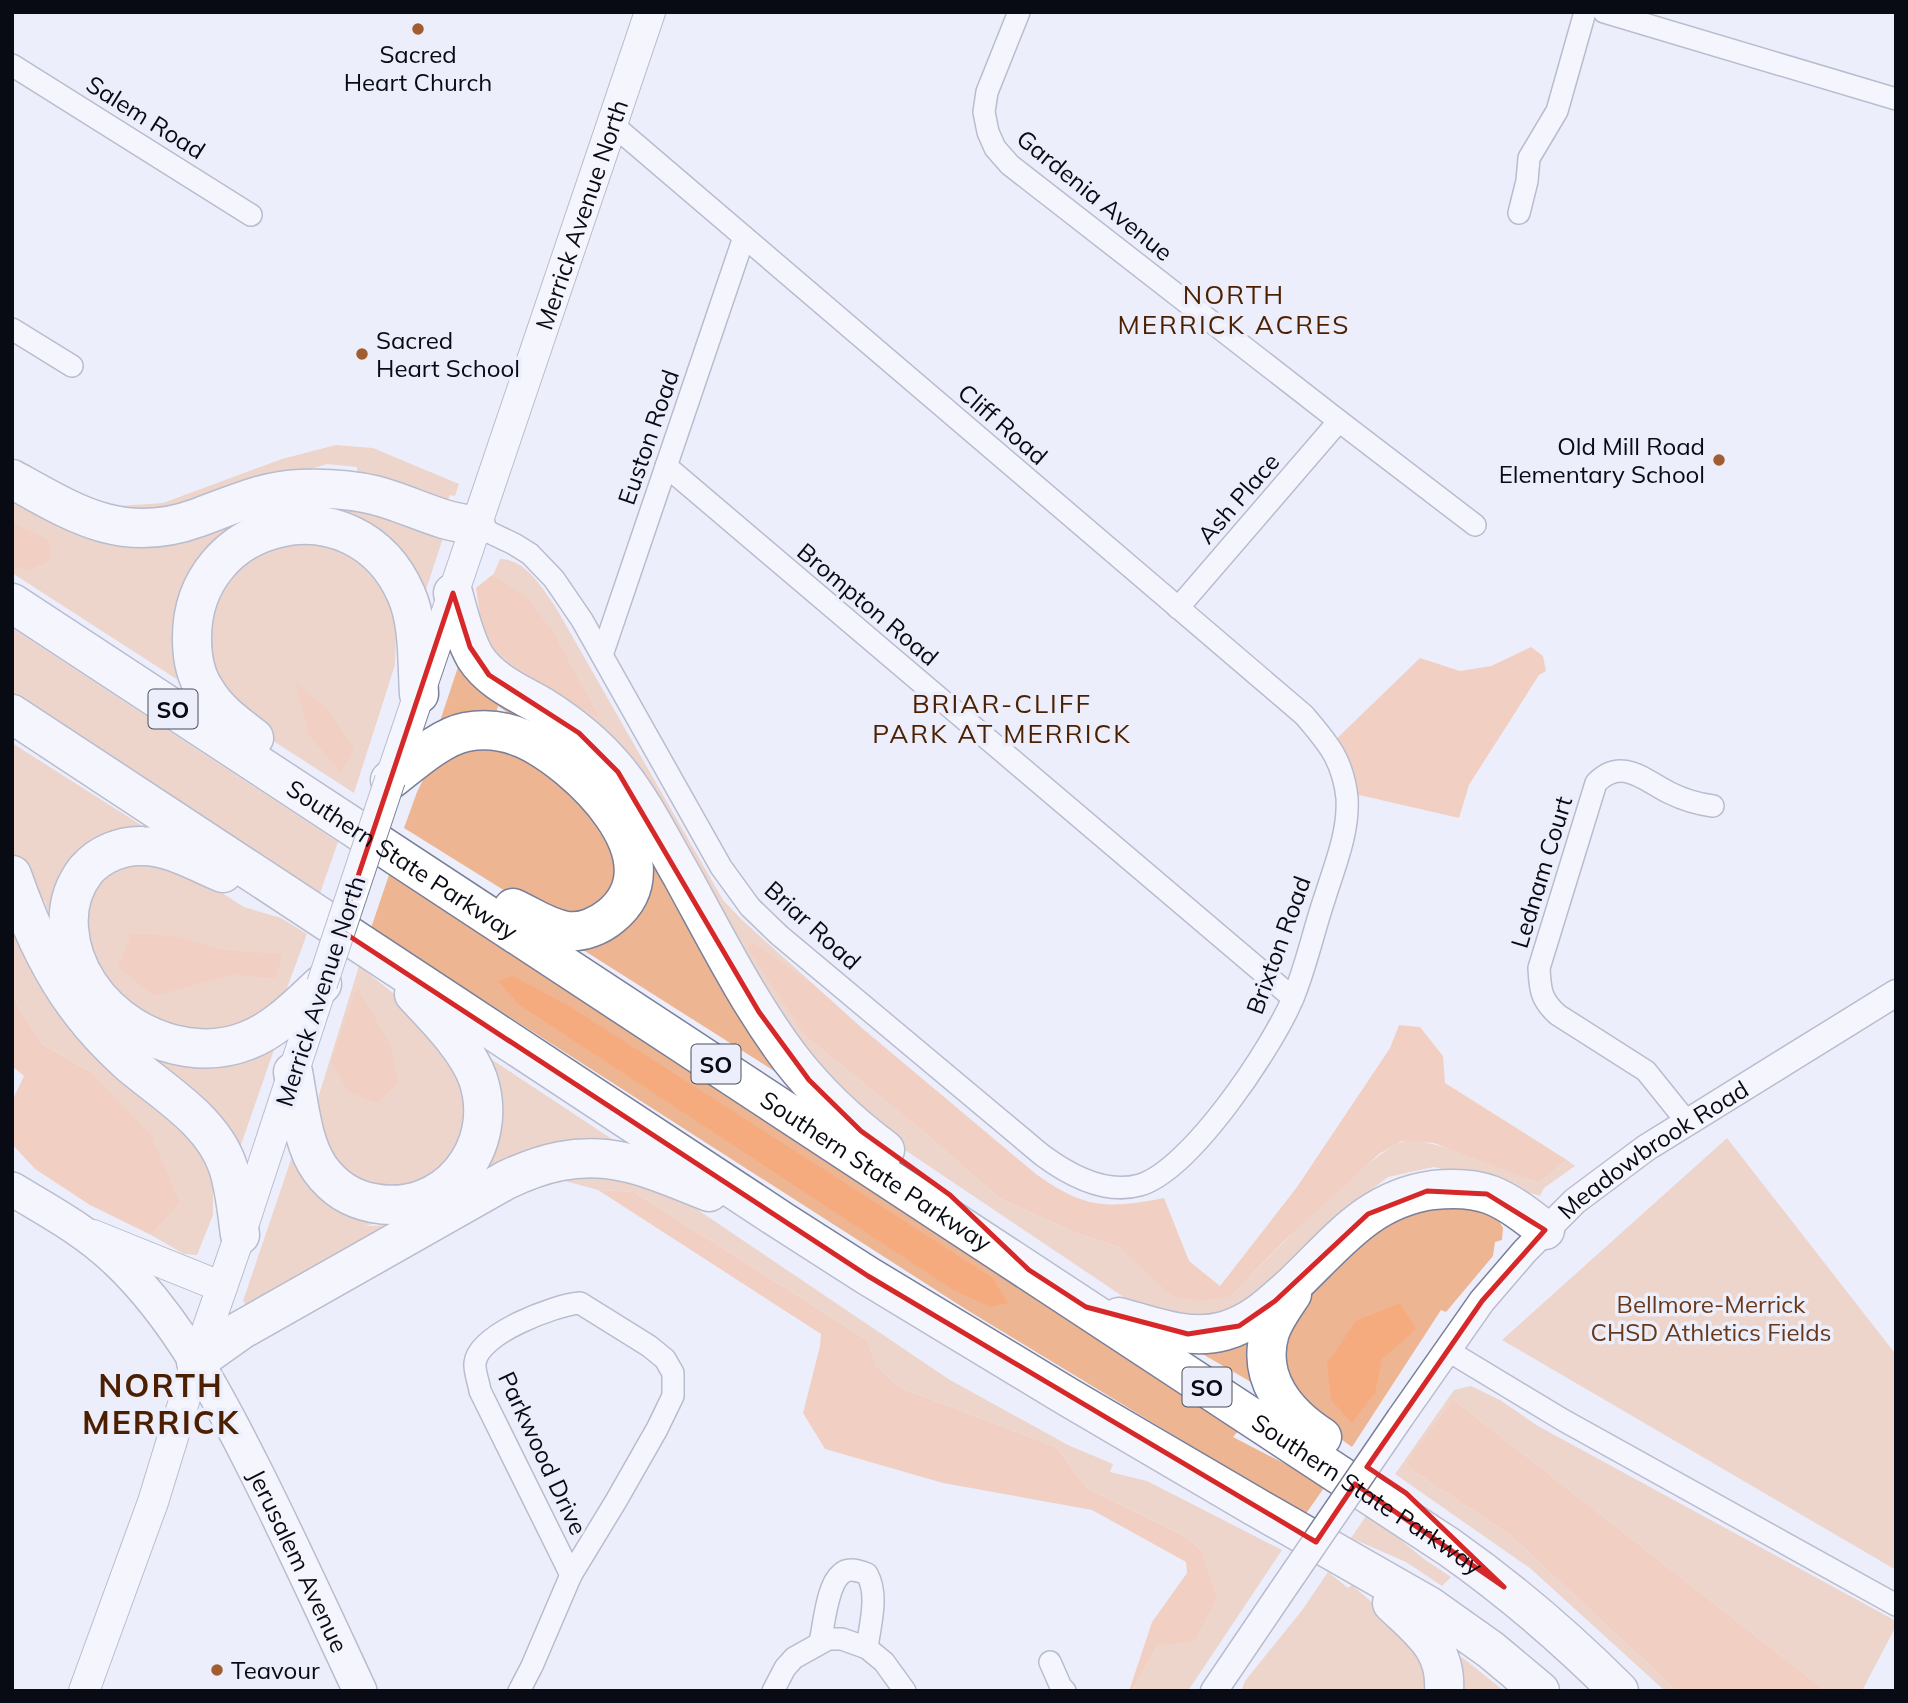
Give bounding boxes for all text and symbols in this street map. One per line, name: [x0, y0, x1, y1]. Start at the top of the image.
marker: Sacred Heart Church: [410, 21, 426, 37]
place label: Sacred Heart Church: [344, 39, 492, 97]
street label: Salem Road: [81, 69, 211, 165]
street label: Merrick Avenue North: [529, 96, 634, 333]
street label: Gardenia Avenue: [1011, 123, 1179, 267]
district label: NORTH MERRICK ACRES: [1117, 278, 1351, 341]
place label: Sacred Heart School: [376, 325, 520, 383]
marker: Sacred Heart School: [354, 346, 370, 362]
street label: Euston Road: [611, 366, 685, 508]
street label: Cliff Road: [952, 377, 1054, 471]
place label: Old Mill Road Elementary School: [1499, 431, 1705, 489]
street label: Ash Place: [1191, 447, 1285, 549]
marker: Old Mill Road Elementary School: [1711, 452, 1727, 468]
street label: Brompton Road: [791, 536, 945, 672]
district label: BRIAR-CLIFF PARK AT MERRICK: [872, 687, 1132, 750]
road number: SO: [148, 690, 198, 729]
street label: Southern State Parkway: [281, 773, 524, 946]
street label: Lednam Court: [1504, 792, 1578, 952]
street label: Merrick Avenue North: [269, 872, 371, 1110]
street label: Brixton Road: [1239, 872, 1317, 1018]
street label: Briar Road: [759, 874, 867, 976]
road number: SO: [692, 1044, 740, 1084]
street label: Meadowbrook Road: [1551, 1073, 1754, 1225]
street label: Southern State Parkway: [755, 1084, 998, 1258]
park label: Bellmore-Merrick CHSD Athletics Fields: [1591, 1289, 1831, 1347]
district label: NORTH MERRICK: [82, 1365, 240, 1442]
street label: Parkwood Drive: [492, 1367, 594, 1539]
road number: SO: [1182, 1368, 1232, 1406]
street label: Southern State Parkway: [1246, 1407, 1489, 1581]
street label: Jerusalem Avenue: [242, 1464, 355, 1657]
place label: Teavour: [231, 1655, 320, 1685]
marker: Teavour: [209, 1662, 225, 1678]

